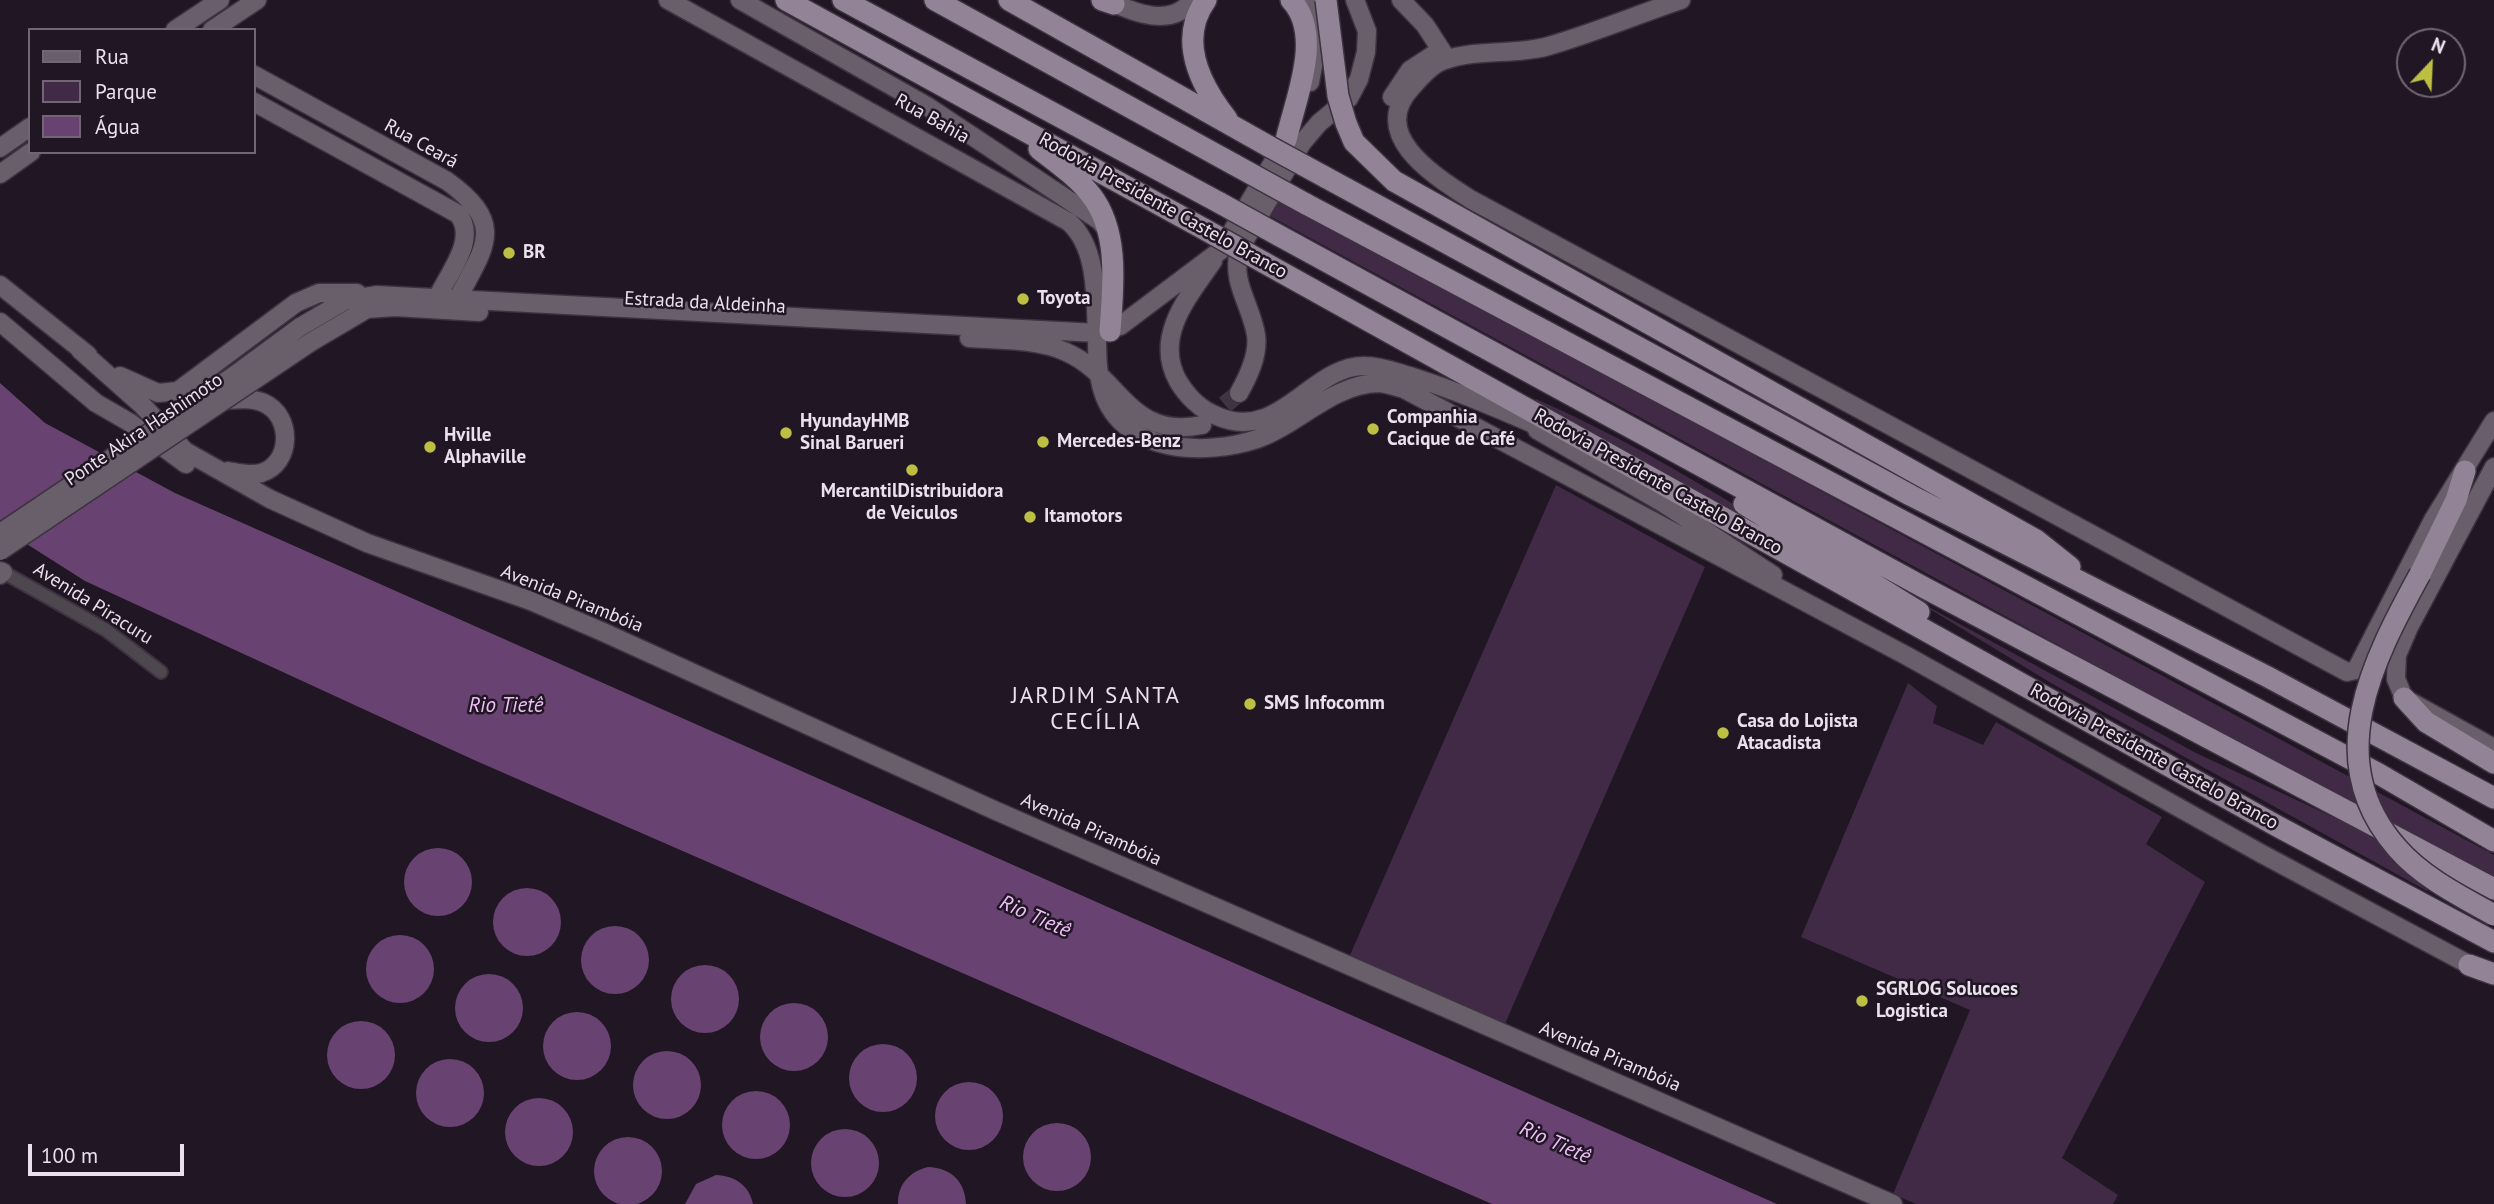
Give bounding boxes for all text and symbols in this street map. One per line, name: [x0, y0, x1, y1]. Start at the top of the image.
legend: [28, 28, 256, 154]
north arrow: [2396, 28, 2466, 98]
text: N: [2428, 32, 2449, 59]
text: Rua: [95, 43, 129, 70]
text: Parque: [95, 78, 157, 105]
street label: Rua Bahia: [891, 89, 973, 149]
text: Água: [95, 113, 140, 140]
street label: Rua Ceará: [380, 114, 462, 174]
street label: Rodovia Presidente Castelo Branco: [1035, 128, 1291, 284]
place label: BR: [523, 242, 546, 264]
marker: BR: [501, 245, 517, 261]
street label: Estrada da Aldeinha: [624, 287, 786, 319]
place label: Toyota: [1037, 288, 1091, 310]
marker: Toyota: [1015, 291, 1031, 307]
street label: Ponte Akira Hashimoto: [61, 369, 227, 491]
street label: Rodovia Presidente Castelo Branco: [1530, 404, 1786, 560]
place label: Companhia Cacique de Café: [1387, 407, 1515, 451]
place label: HyundayHMB Sinal Barueri: [800, 411, 910, 455]
marker: Companhia Cacique de Café: [1365, 421, 1381, 437]
place label: Hville Alphaville: [444, 425, 526, 469]
marker: HyundayHMB Sinal Barueri: [778, 425, 794, 441]
place label: Mercedes-Benz: [1057, 431, 1181, 453]
marker: Mercedes-Benz: [1035, 434, 1051, 450]
marker: Hville Alphaville: [422, 439, 438, 455]
marker: MercantilDistribuidora de Veiculos: [904, 462, 920, 478]
place label: MercantilDistribuidora de Veiculos: [821, 481, 1003, 525]
place label: Itamotors: [1044, 506, 1122, 528]
marker: Itamotors: [1022, 509, 1038, 525]
street label: Avenida Piracuru: [29, 558, 157, 650]
street label: Avenida Pirambóia: [498, 560, 646, 638]
street label: Rodovia Presidente Castelo Branco: [2026, 679, 2282, 835]
district label: JARDIM SANTA CECÍLIA: [1013, 682, 1179, 736]
water label: Rio Tietê: [468, 693, 544, 719]
place label: SMS Infocomm: [1264, 693, 1385, 715]
marker: SMS Infocomm: [1242, 696, 1258, 712]
place label: Casa do Lojista Atacadista: [1737, 711, 1858, 755]
marker: Casa do Lojista Atacadista: [1715, 725, 1731, 741]
street label: Avenida Pirambóia: [1017, 789, 1165, 871]
water label: Rio Tietê: [996, 890, 1074, 944]
place label: SGRLOG Solucoes Logistica: [1876, 979, 2018, 1023]
marker: SGRLOG Solucoes Logistica: [1854, 993, 1870, 1009]
street label: Avenida Pirambóia: [1536, 1017, 1684, 1097]
water label: Rio Tietê: [1516, 1116, 1594, 1170]
scale bar: [32, 1130, 187, 1174]
text: 100 m: [41, 1142, 98, 1169]

